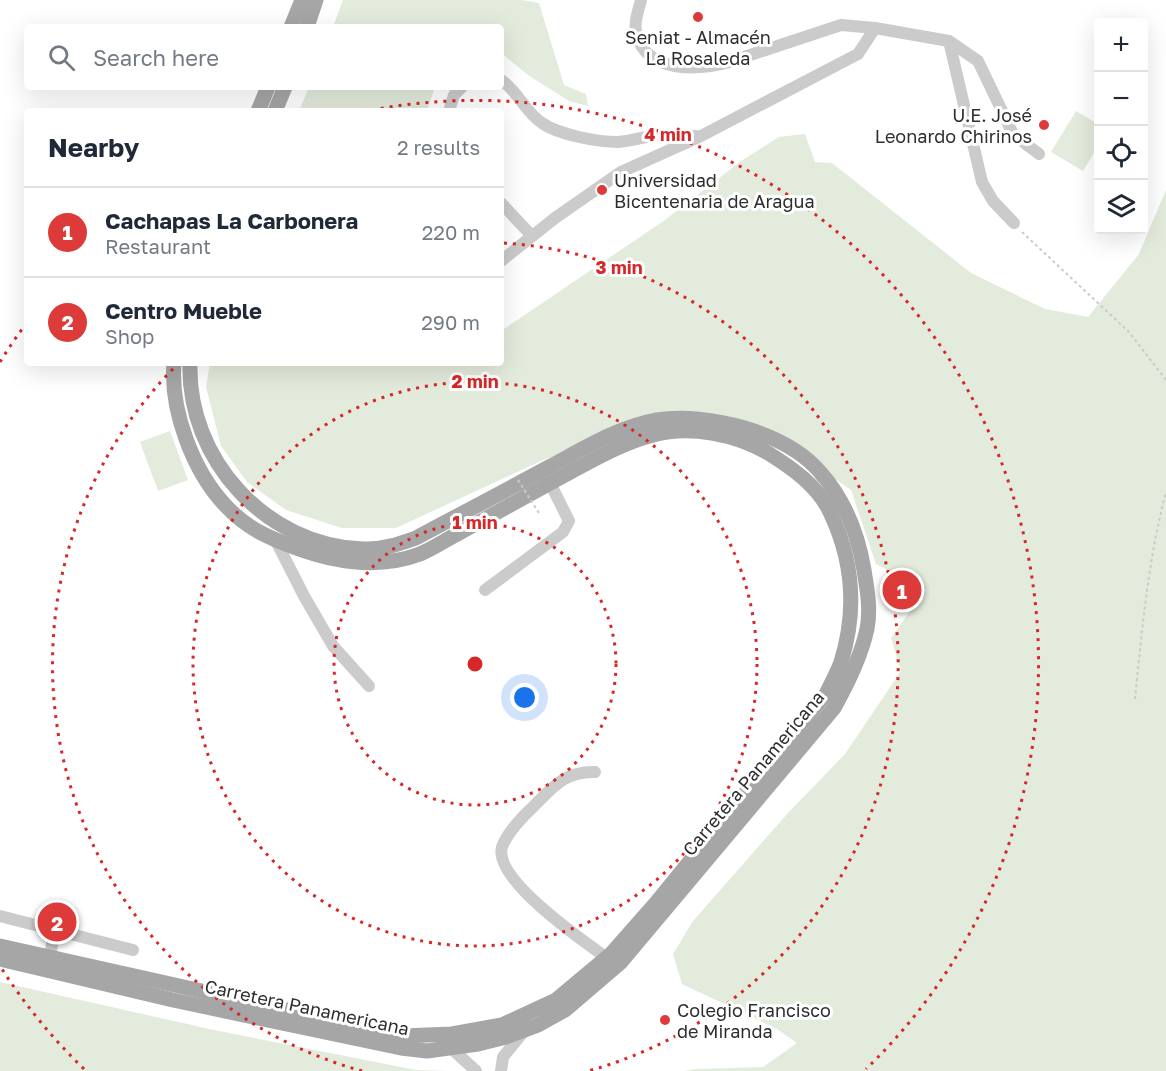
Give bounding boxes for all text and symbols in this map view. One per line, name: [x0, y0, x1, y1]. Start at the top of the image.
marker: Seniat - Almacén La Rosaleda: [691, 10, 705, 24]
map controls: [1094, 18, 1148, 234]
button: +: [1094, 18, 1148, 72]
search box: [24, 24, 504, 90]
place label: Seniat - Almacén La Rosaleda: [625, 26, 771, 69]
icon: search: [45, 41, 78, 74]
text: Search here: [93, 44, 219, 71]
button: −: [1094, 72, 1148, 126]
place label: U.E. José Leonardo Chirinos: [875, 104, 1032, 147]
marker: U.E. José Leonardo Chirinos: [1037, 118, 1051, 132]
text: 4 min: [644, 123, 692, 145]
button: locate: [1094, 126, 1148, 180]
text: Nearby: [48, 132, 139, 163]
text: 2 results: [397, 135, 480, 159]
place label: Universidad Bicentenaria de Aragua: [614, 169, 815, 212]
button: layers: [1094, 180, 1148, 234]
marker: Universidad Bicentenaria de Aragua: [595, 183, 609, 197]
text: Cachapas La Carbonera: [105, 207, 358, 234]
text: 1: [62, 220, 73, 244]
text: 220 m: [422, 220, 480, 244]
text: Restaurant: [105, 234, 211, 258]
text: 3 min: [595, 256, 643, 278]
text: Centro Mueble: [105, 297, 262, 324]
text: 2: [61, 310, 74, 334]
text: 290 m: [421, 310, 480, 334]
text: Shop: [105, 324, 154, 348]
text: 2 min: [451, 370, 499, 392]
text: 1 min: [452, 511, 498, 533]
pin: 1: [882, 568, 922, 612]
centre of rings: [465, 654, 485, 674]
your location: [510, 683, 539, 712]
street label: Carretera Panamericana: [678, 686, 828, 860]
pin: 2: [38, 900, 76, 944]
street label: Carretera Panamericana: [203, 975, 411, 1039]
place label: Colegio Francisco de Miranda: [677, 999, 831, 1042]
marker: Colegio Francisco de Miranda: [658, 1013, 672, 1027]

